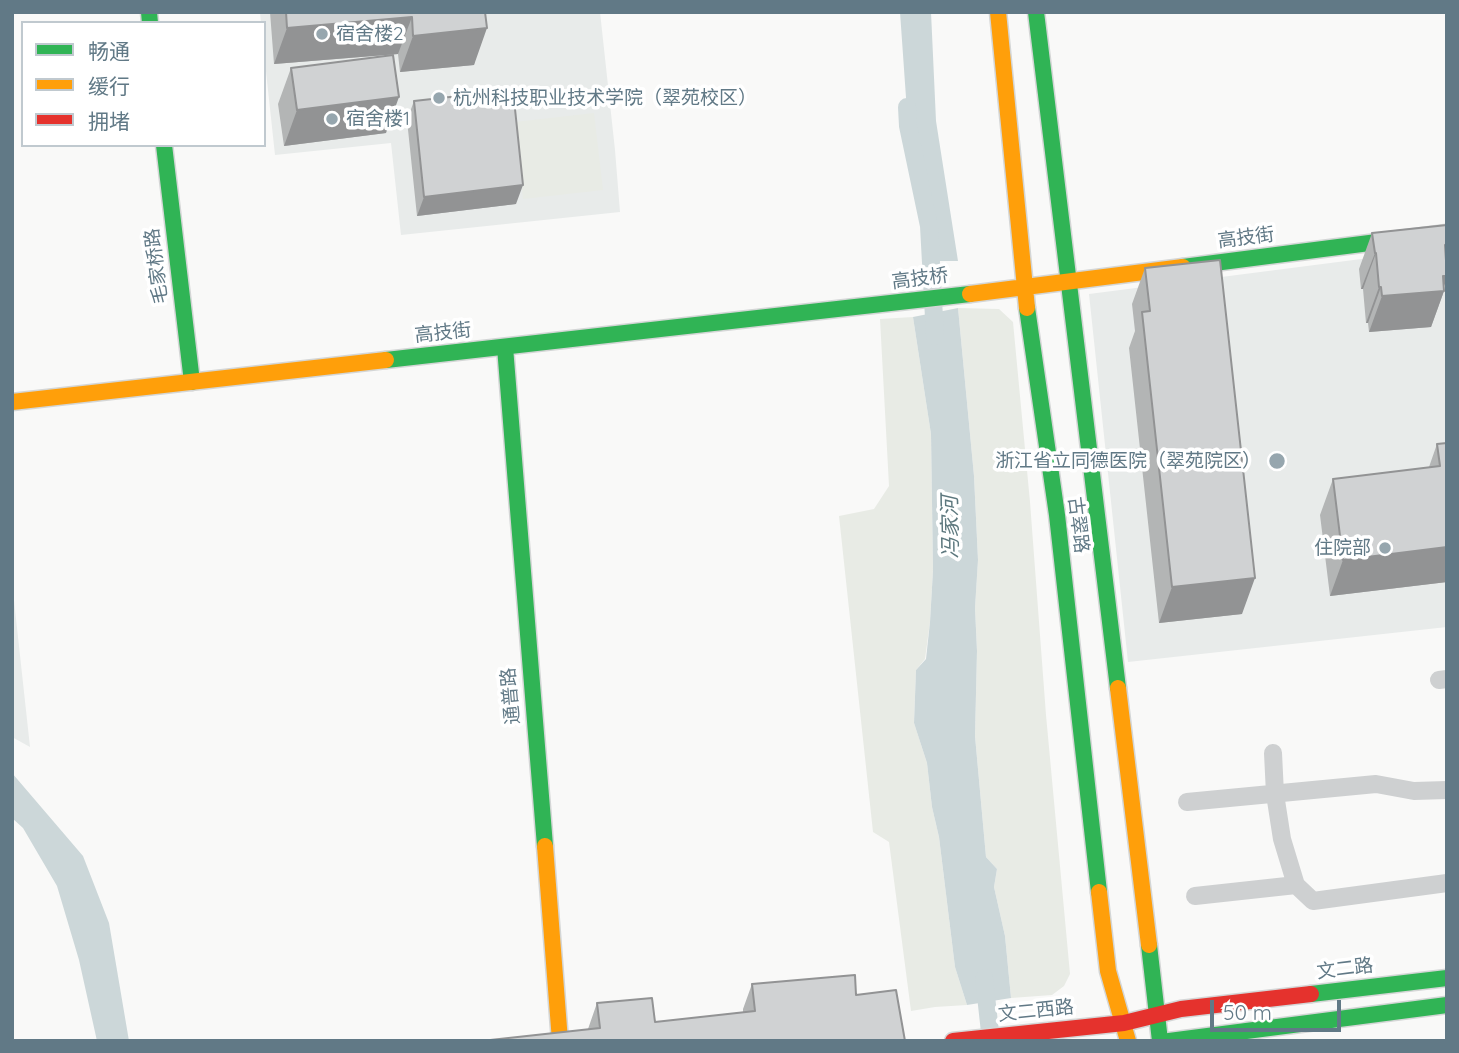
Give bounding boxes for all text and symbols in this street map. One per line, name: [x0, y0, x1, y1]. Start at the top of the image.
legend: [21, 21, 266, 147]
place label: 宿舍楼2: [336, 23, 404, 45]
marker: 宿舍楼2: [314, 26, 330, 42]
text: 畅通: [88, 38, 130, 64]
text: 缓行: [88, 73, 130, 99]
place label: 杭州科技职业技术学院（翠苑校区）: [453, 87, 757, 109]
marker: 杭州科技职业技术学院（翠苑校区）: [431, 90, 447, 106]
text: 拥堵: [88, 108, 130, 134]
place label: 宿舍楼1: [346, 108, 410, 130]
marker: 宿舍楼1: [324, 111, 340, 127]
street label: 高技街: [1216, 223, 1276, 253]
street label: 毛家桥路: [141, 227, 173, 305]
street label: 高技桥: [890, 264, 950, 294]
street label: 高技街: [413, 319, 473, 347]
place label: 浙江省立同德医院（翠苑院区）: [995, 450, 1261, 472]
marker: 浙江省立同德医院（翠苑院区）: [1267, 451, 1287, 471]
water label: 冯家河: [938, 495, 964, 559]
street label: 古翠路: [1063, 495, 1093, 555]
place label: 住院部: [1314, 537, 1371, 559]
marker: 住院部: [1377, 540, 1393, 556]
street label: 通普路: [497, 667, 525, 725]
street label: 文二路: [1315, 954, 1375, 984]
scale bar: [1214, 986, 1345, 1030]
street label: 文二西路: [997, 996, 1075, 1026]
text: 50 m: [1223, 999, 1272, 1025]

